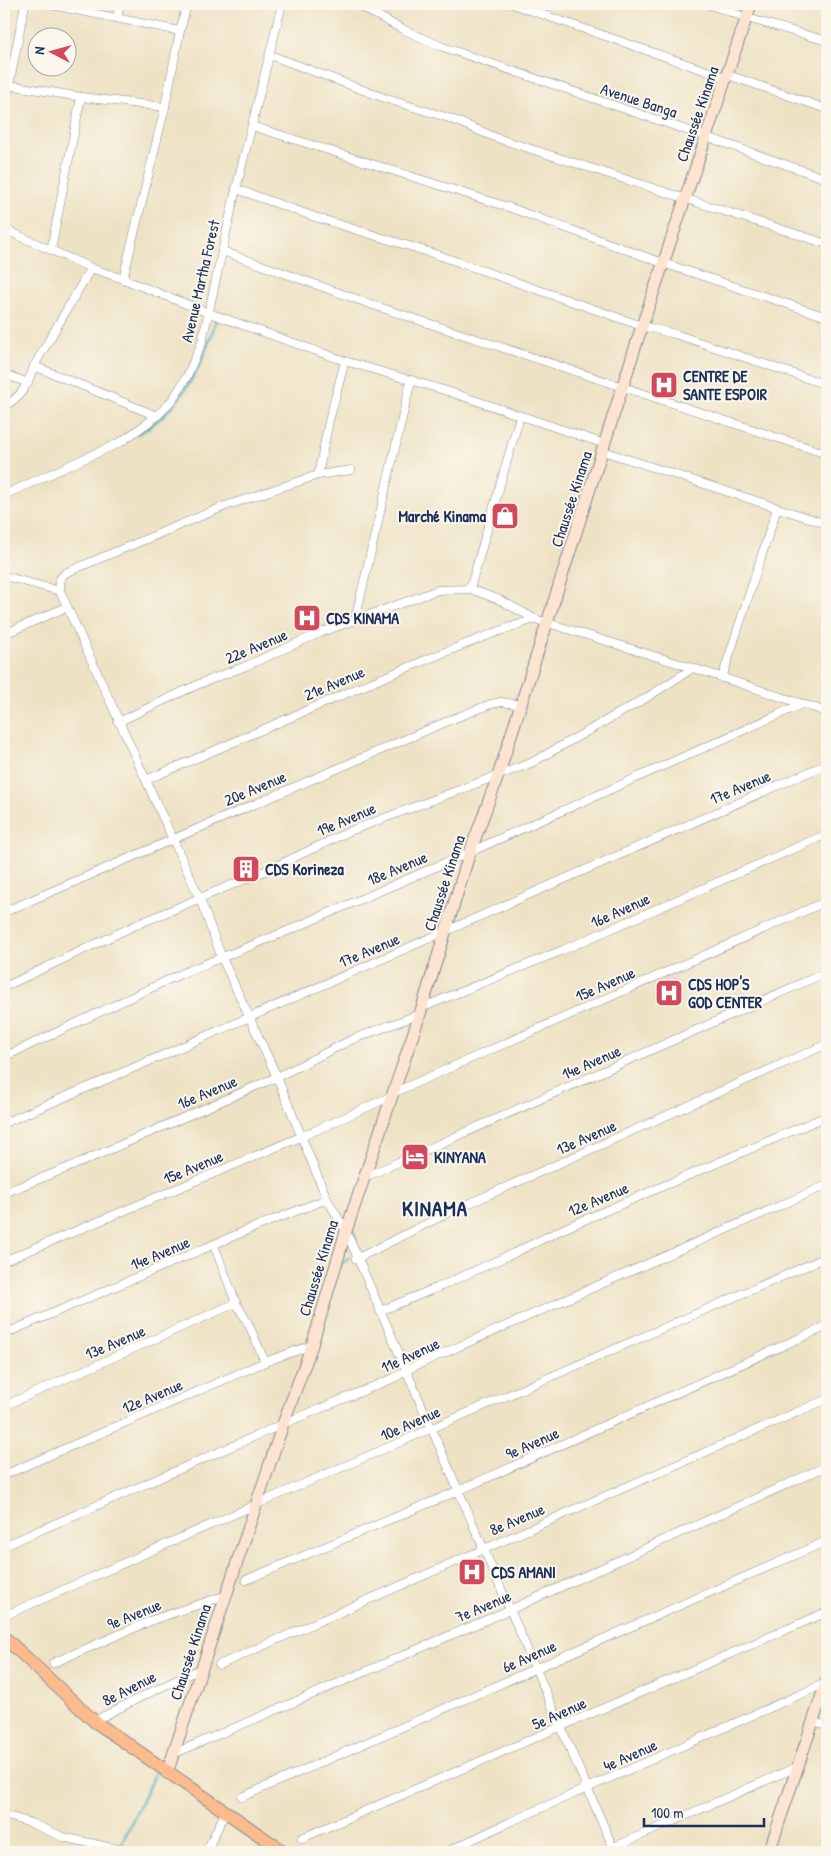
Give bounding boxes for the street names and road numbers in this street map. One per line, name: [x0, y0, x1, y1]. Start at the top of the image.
street label: Chaussée Kinama: [670, 63, 724, 165]
street label: Avenue Banga: [598, 77, 680, 123]
street label: Avenue Martha Forest: [175, 217, 225, 344]
street label: Chaussée Kinama: [545, 448, 597, 550]
street label: 22e Avenue: [222, 623, 291, 669]
street label: 21e Avenue: [300, 660, 368, 706]
street label: 17e Avenue: [706, 764, 774, 810]
street label: 20e Avenue: [221, 765, 290, 811]
street label: 19e Avenue: [313, 796, 380, 841]
street label: Chaussée Kinama: [418, 832, 470, 934]
street label: 18e Avenue: [364, 845, 431, 891]
street label: 16e Avenue: [587, 887, 654, 933]
street label: 17e Avenue: [335, 927, 403, 973]
street label: 15e Avenue: [572, 961, 639, 1007]
street label: 14e Avenue: [558, 1039, 625, 1085]
street label: 16e Avenue: [174, 1069, 241, 1114]
street label: 13e Avenue: [552, 1114, 620, 1160]
street label: 15e Avenue: [160, 1144, 227, 1189]
street label: 12e Avenue: [564, 1176, 632, 1222]
street label: Chaussée Kinama: [293, 1217, 343, 1319]
street label: 14e Avenue: [127, 1230, 194, 1275]
street label: 13e Avenue: [81, 1319, 149, 1365]
street label: 11e Avenue: [377, 1332, 443, 1378]
street label: 12e Avenue: [118, 1373, 186, 1419]
street label: 10e Avenue: [376, 1400, 444, 1446]
street label: 9e Avenue: [502, 1421, 563, 1465]
street label: 8e Avenue: [486, 1497, 548, 1540]
street label: 7e Avenue: [452, 1584, 515, 1628]
street label: 9e Avenue: [104, 1593, 165, 1635]
street label: Chaussée Kinama: [164, 1601, 216, 1703]
street label: 6e Avenue: [498, 1634, 560, 1678]
street label: 8e Avenue: [98, 1665, 160, 1711]
street label: 5e Avenue: [528, 1691, 590, 1735]
street label: 4e Avenue: [600, 1733, 661, 1777]

